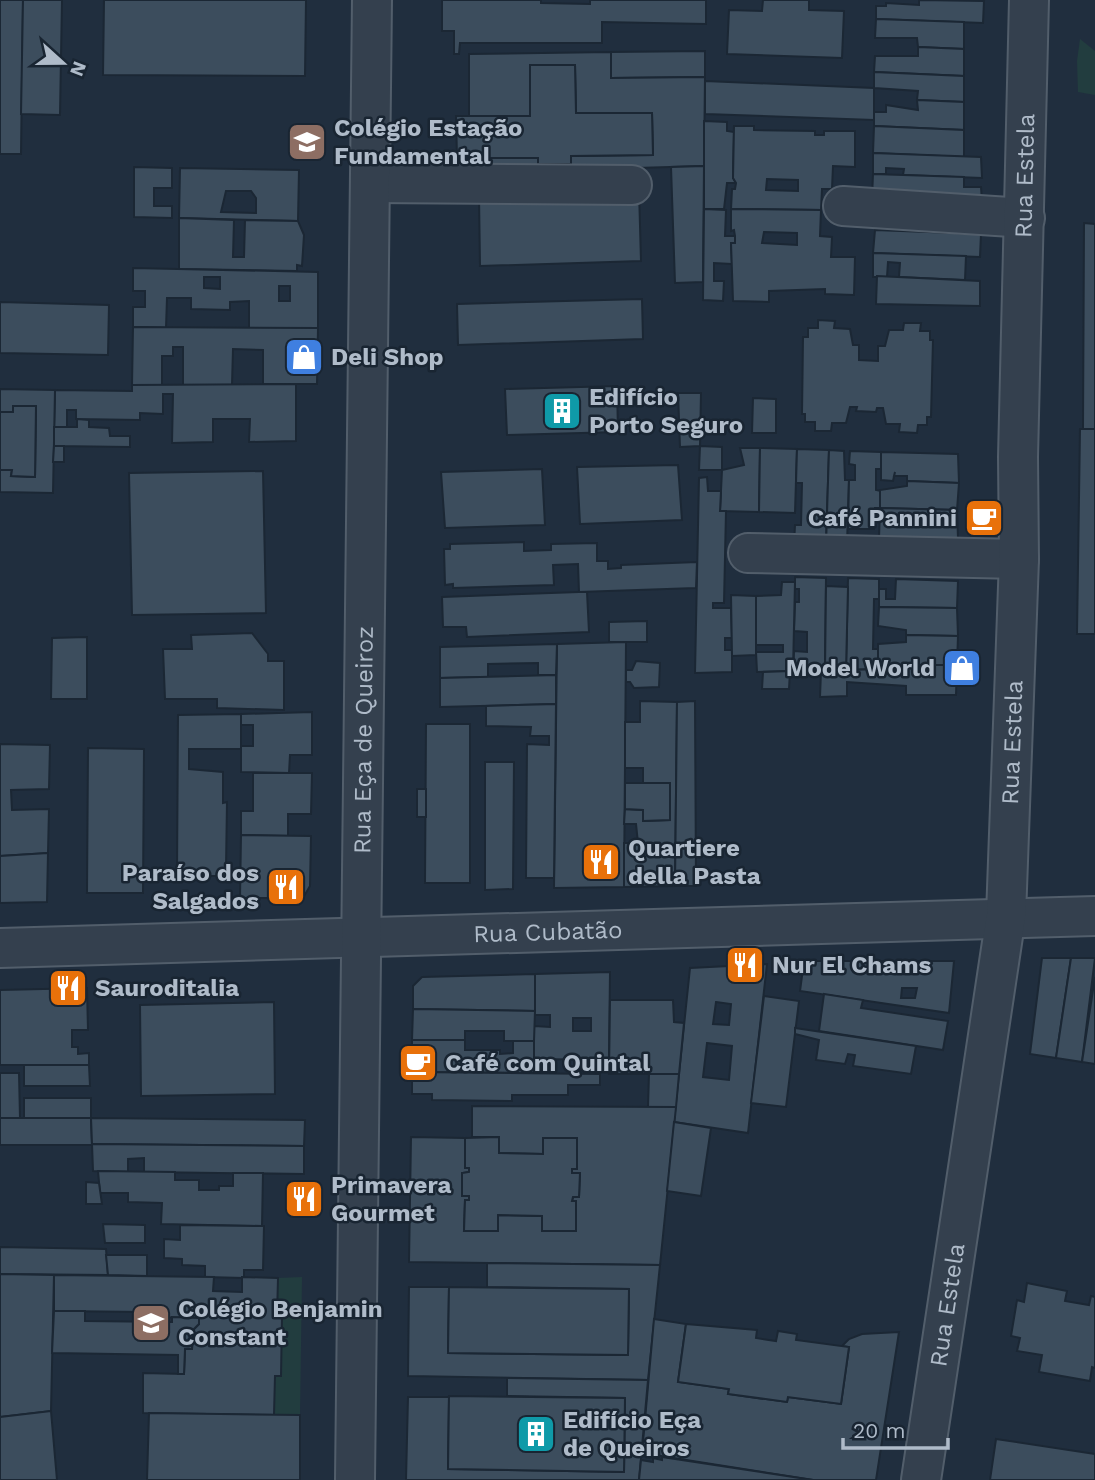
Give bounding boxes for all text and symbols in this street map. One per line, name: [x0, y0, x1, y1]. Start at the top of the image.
north arrow: [28, 28, 98, 98]
text: N: [65, 58, 92, 80]
street label: Rua Estela: [1009, 113, 1040, 238]
place label: Colégio Estação Fundamental: [334, 114, 522, 170]
school or university icon: Colégio Estação Fundamental: [286, 121, 328, 163]
shop icon: Deli Shop: [283, 336, 325, 378]
place label: Deli Shop: [331, 343, 444, 371]
place label: Edifício Porto Seguro: [589, 383, 743, 439]
building icon: Edifício Porto Seguro: [541, 390, 583, 432]
cafe icon: Café Pannini: [963, 497, 1005, 539]
place label: Café Pannini: [808, 504, 957, 532]
street label: Rua Eça de Queiroz: [348, 626, 379, 854]
shop icon: Model World: [941, 647, 983, 689]
place label: Model World: [786, 654, 935, 682]
street label: Rua Estela: [996, 680, 1029, 805]
place label: Quartiere della Pasta: [628, 834, 761, 890]
restaurant icon: Quartiere della Pasta: [580, 841, 622, 883]
place label: Paraíso dos Salgados: [122, 859, 259, 915]
restaurant icon: Paraíso dos Salgados: [265, 866, 307, 908]
street label: Rua Cubatão: [473, 916, 623, 948]
restaurant icon: Nur El Chams: [724, 944, 766, 986]
place label: Nur El Chams: [772, 951, 932, 979]
restaurant icon: Sauroditalia: [47, 967, 89, 1009]
place label: Sauroditalia: [95, 974, 239, 1002]
cafe icon: Café com Quintal: [397, 1042, 439, 1084]
place label: Café com Quintal: [445, 1049, 650, 1077]
place label: Primavera Gourmet: [331, 1171, 452, 1227]
restaurant icon: Primavera Gourmet: [283, 1178, 325, 1220]
street label: Rua Estela: [924, 1241, 971, 1369]
place label: Colégio Benjamin Constant: [178, 1295, 383, 1351]
school or university icon: Colégio Benjamin Constant: [130, 1302, 172, 1344]
place label: Edifício Eça de Queiros: [563, 1406, 701, 1462]
scale bar: [843, 1406, 948, 1450]
building icon: Edifício Eça de Queiros: [515, 1413, 557, 1455]
text: 20 m: [853, 1418, 905, 1443]

